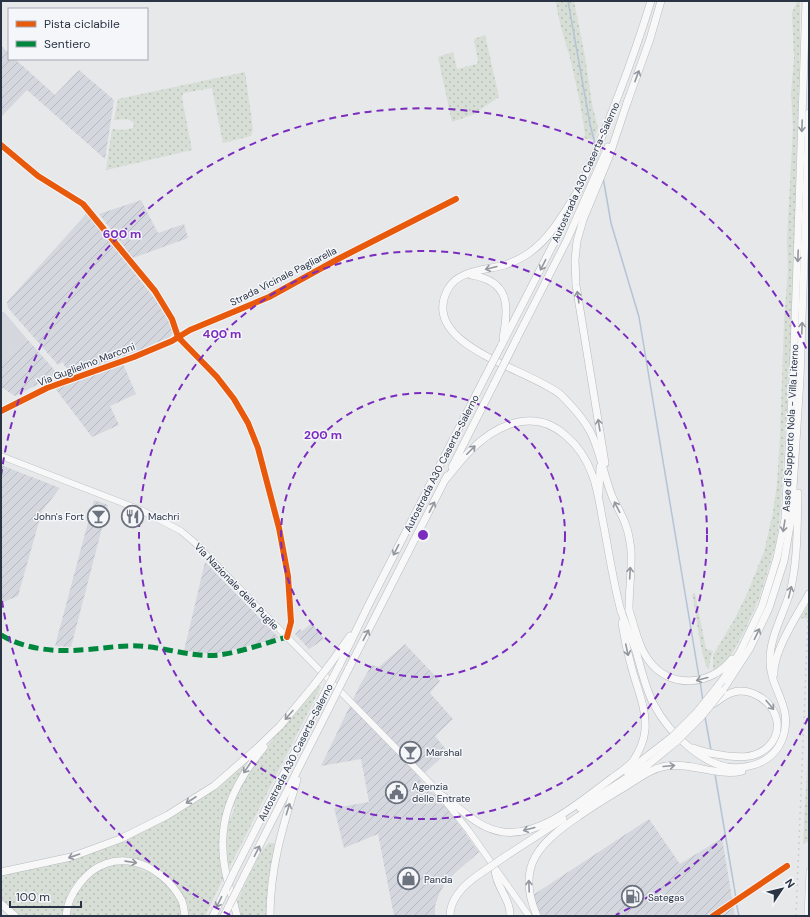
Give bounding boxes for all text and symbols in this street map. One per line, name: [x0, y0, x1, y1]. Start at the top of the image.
legend: [8, 8, 148, 60]
text: Pista ciclabile: [44, 16, 120, 32]
text: Sentiero: [44, 36, 90, 52]
one-way arrow: [634, 69, 641, 82]
street label: Autostrada A30 Caserta-Salerno: [549, 100, 622, 244]
one-way arrow: [798, 119, 805, 132]
text: 600 m: [103, 226, 141, 242]
street label: Strada Vicinale Pagliarella: [228, 244, 339, 309]
one-way arrow: [794, 249, 802, 262]
one-way arrow: [539, 259, 546, 271]
one-way arrow: [485, 265, 498, 272]
one-way arrow: [573, 291, 581, 304]
one-way arrow: [798, 322, 805, 335]
text: 400 m: [203, 326, 241, 342]
street label: Via Guglielmo Marconi: [36, 340, 137, 389]
street label: Asse di Supporto Nola - Villa Literno: [780, 344, 801, 512]
street label: Autostrada A30 Caserta-Salerno: [401, 392, 482, 534]
one-way arrow: [595, 419, 603, 432]
text: 200 m: [304, 427, 342, 443]
one-way arrow: [466, 445, 476, 455]
one-way arrow: [429, 502, 436, 514]
one-way arrow: [613, 502, 621, 514]
bar icon: John's Fort: [86, 503, 112, 529]
restaurant icon: Machri: [120, 503, 146, 529]
place label: John's Fort: [34, 510, 84, 523]
place label: Machri: [148, 510, 179, 523]
one-way arrow: [780, 519, 788, 532]
centre of rings: [416, 528, 430, 542]
street label: Via Nazionale delle Puglie: [192, 540, 282, 633]
one-way arrow: [392, 544, 399, 556]
one-way arrow: [626, 567, 633, 580]
one-way arrow: [786, 586, 794, 599]
one-way arrow: [754, 628, 761, 640]
one-way arrow: [362, 629, 370, 641]
one-way arrow: [624, 643, 632, 656]
one-way arrow: [695, 676, 708, 683]
street label: Autostrada A30 Caserta-Salerno: [255, 681, 336, 823]
one-way arrow: [765, 699, 774, 710]
one-way arrow: [285, 710, 294, 721]
bar icon: Marshal: [398, 739, 424, 765]
place label: Marshal: [426, 746, 462, 759]
one-way arrow: [243, 762, 251, 773]
one-way arrow: [662, 763, 675, 770]
public building icon: Agenzia delle Entrate: [383, 779, 409, 805]
place label: Agenzia delle Entrate: [412, 780, 471, 805]
one-way arrow: [186, 796, 197, 804]
one-way arrow: [285, 803, 292, 816]
one-way arrow: [523, 826, 536, 833]
one-way arrow: [253, 846, 261, 858]
one-way arrow: [69, 852, 81, 860]
one-way arrow: [124, 858, 137, 866]
shop icon: Panda: [395, 866, 421, 892]
north arrow: [762, 869, 802, 909]
place label: Panda: [424, 873, 452, 886]
text: N: [782, 876, 798, 891]
one-way arrow: [526, 880, 533, 893]
scale bar: [10, 883, 81, 909]
fuel station icon: Sategas: [620, 884, 646, 910]
text: 100 m: [16, 889, 50, 905]
place label: Sategas: [648, 891, 685, 904]
one-way arrow: [215, 896, 222, 908]

